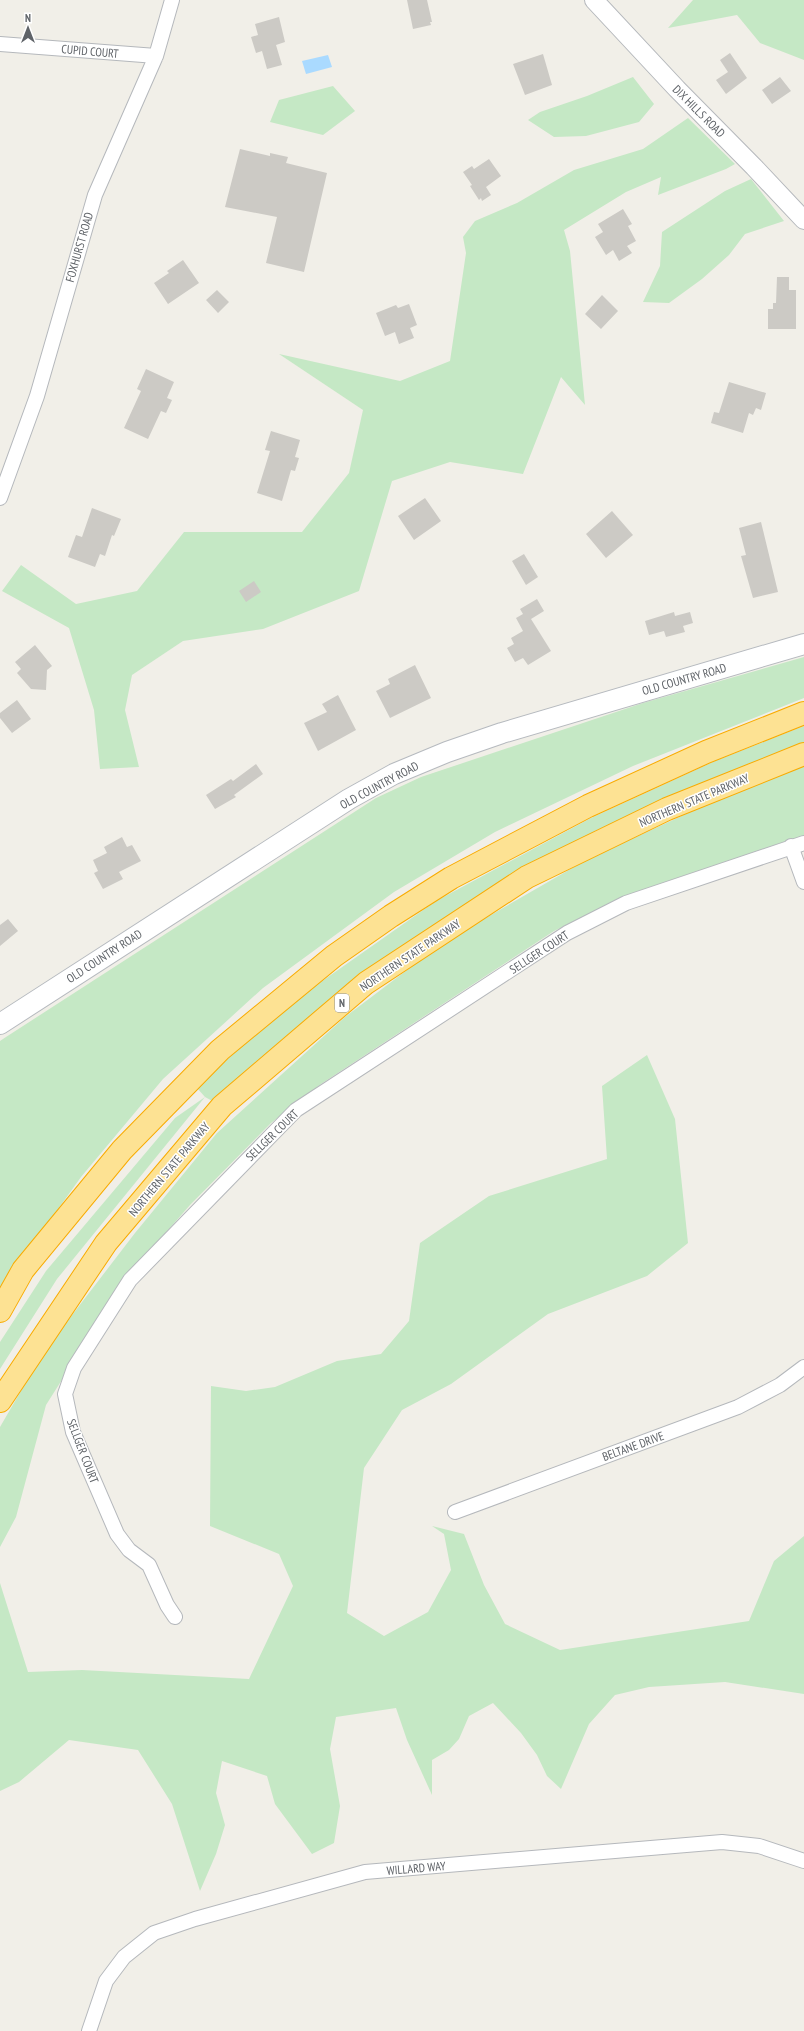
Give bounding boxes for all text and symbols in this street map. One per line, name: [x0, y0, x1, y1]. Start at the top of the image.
north arrow: [8, 8, 48, 48]
text: N: [25, 11, 31, 25]
street label: CUPID COURT: [61, 41, 120, 61]
street label: DIX HILLS ROAD: [670, 82, 728, 140]
street label: FOXHURST ROAD: [62, 210, 96, 284]
street label: OLD COUNTRY ROAD: [640, 660, 728, 698]
street label: OLD COUNTRY ROAD: [337, 758, 421, 812]
street label: NORTHERN STATE PARKWAY: [637, 770, 752, 830]
street label: NORTHERN STATE PARKWAY: [357, 915, 464, 994]
street label: OLD COUNTRY ROAD: [63, 926, 145, 986]
street label: SELLGER COURT: [507, 927, 572, 977]
road number: N: [335, 994, 349, 1012]
street label: SELLGER COURT: [242, 1106, 302, 1164]
street label: NORTHERN STATE PARKWAY: [125, 1119, 213, 1219]
street label: SELLGER COURT: [64, 1417, 102, 1486]
street label: BELTANE DRIVE: [600, 1428, 666, 1464]
street label: WILLARD WAY: [386, 1858, 447, 1878]

